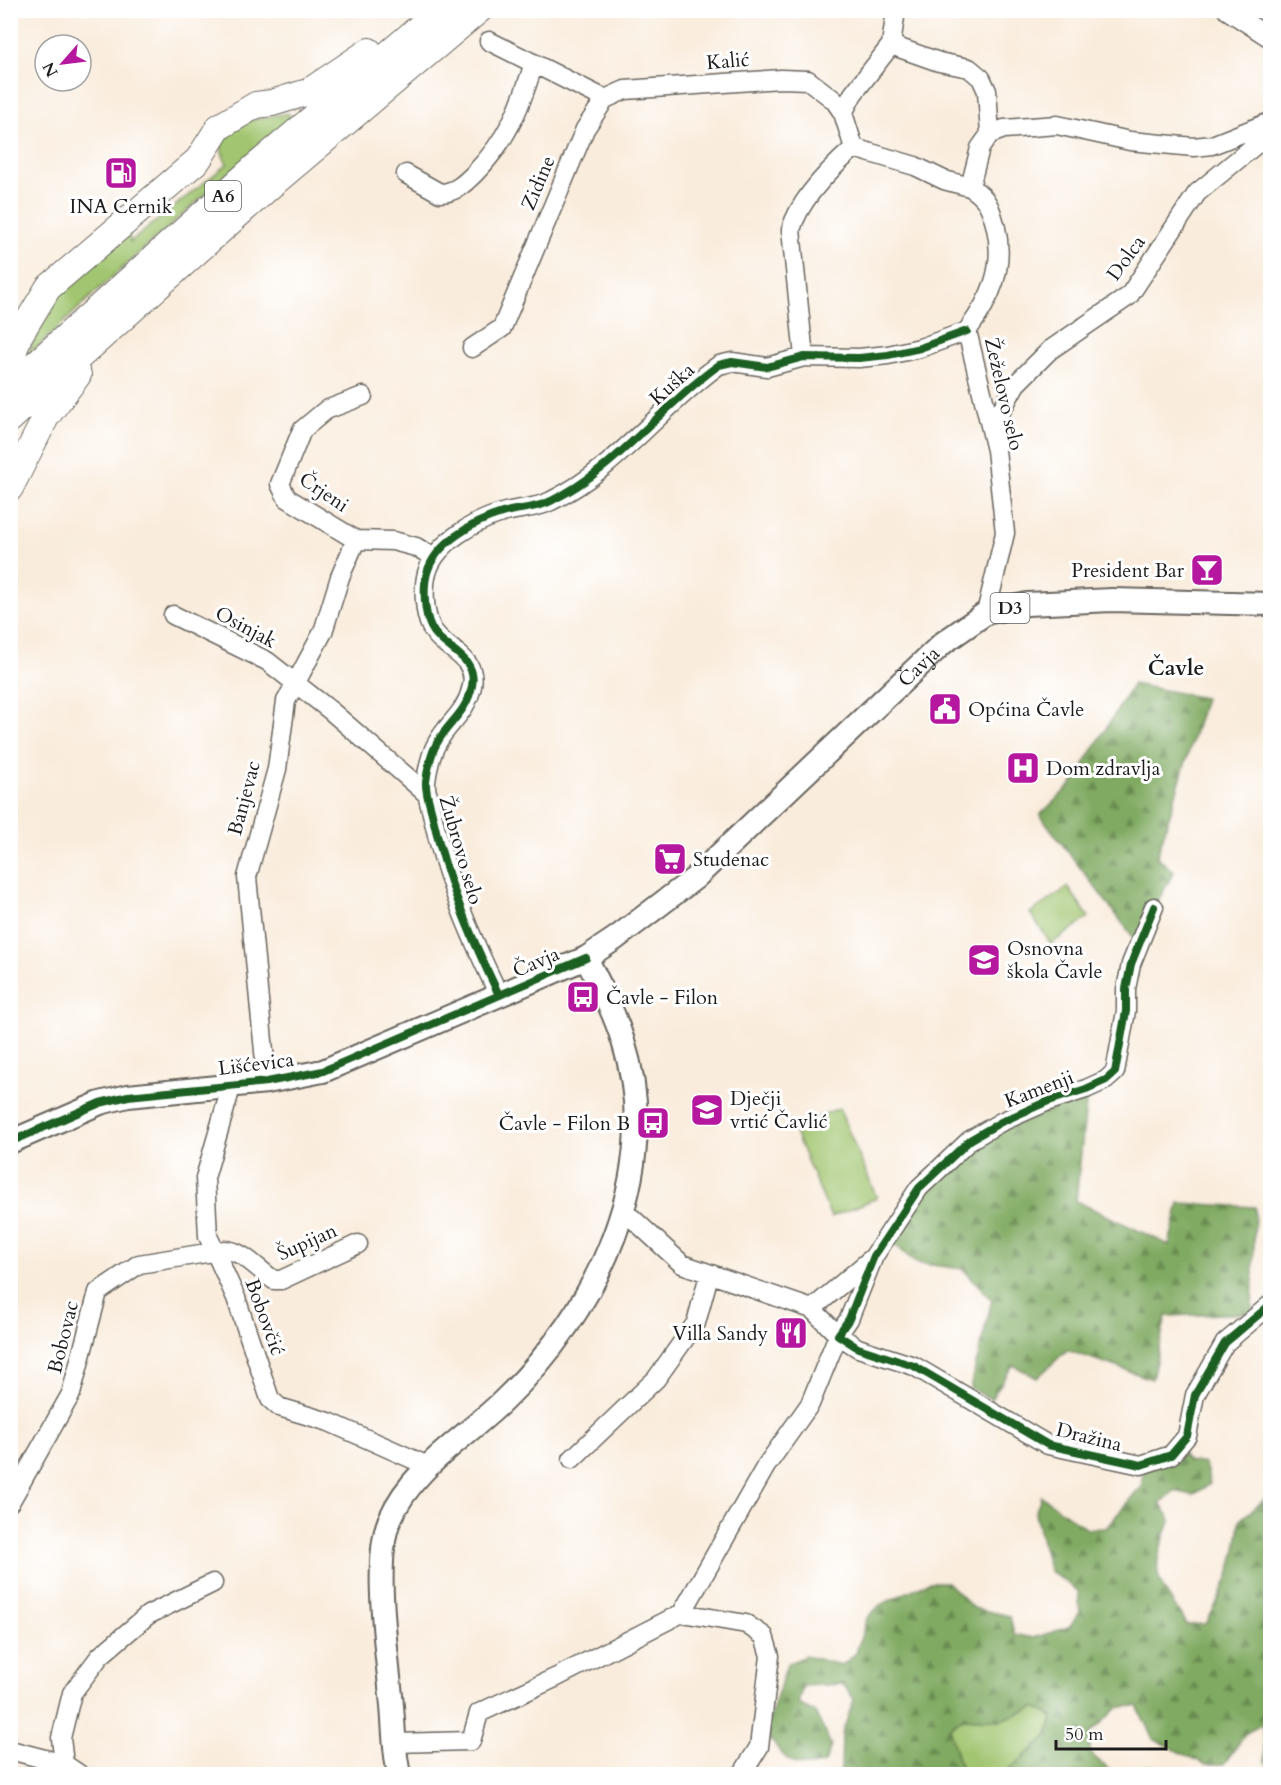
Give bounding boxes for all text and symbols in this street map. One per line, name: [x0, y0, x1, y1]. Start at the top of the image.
north arrow: [33, 33, 93, 93]
street label: Kalić: [705, 46, 751, 76]
text: N: [38, 58, 64, 81]
street label: Zidine: [515, 152, 561, 214]
fuel station icon: INA Cernik: [103, 155, 139, 191]
road number: A6: [205, 181, 241, 211]
place label: INA Cernik: [70, 193, 173, 220]
street label: Dolca: [1100, 230, 1152, 286]
street label: Žeželovo selo: [978, 335, 1030, 453]
street label: Kuška: [644, 356, 701, 411]
street label: Črjeni: [294, 466, 354, 519]
bar icon: President Bar: [1189, 552, 1225, 588]
place label: President Bar: [1071, 557, 1185, 584]
road number: D3: [990, 593, 1030, 623]
street label: Osinjak: [211, 600, 282, 655]
street label: Čavja: [892, 640, 945, 693]
district label: Čavle: [1148, 653, 1204, 683]
public building icon: Općina Čavle: [927, 691, 963, 727]
place label: Općina Čavle: [968, 696, 1084, 723]
hospital icon: Dom zdravlja: [1005, 750, 1041, 786]
place label: Dom zdravlja: [1046, 755, 1161, 782]
street label: Banjevac: [221, 758, 267, 838]
street label: Žubrovo selo: [433, 792, 489, 908]
supermarket icon: Studenac: [652, 841, 688, 877]
place label: Studenac: [693, 846, 769, 873]
place label: Osnovna škola Čavle: [1007, 935, 1103, 985]
street label: Čavja: [508, 940, 564, 984]
school or university icon: Osnovna škola Čavle: [966, 942, 1002, 978]
bus stop icon: Čavle - Filon: [565, 979, 601, 1015]
place label: Čavle - Filon: [606, 984, 719, 1011]
street label: Lišćevica: [217, 1046, 296, 1082]
street label: Kamenji: [1000, 1063, 1078, 1115]
place label: Dječji vrtić Čavlić: [730, 1085, 828, 1135]
school or university icon: Dječji vrtić Čavlić: [689, 1092, 725, 1128]
bus stop icon: Čavle - Filon B: [635, 1105, 671, 1141]
place label: Čavle - Filon B: [499, 1110, 630, 1137]
street label: Šupijan: [273, 1217, 342, 1267]
street label: Bobovčić: [239, 1275, 291, 1359]
street label: Bobovac: [41, 1298, 85, 1376]
restaurant icon: Villa Sandy: [773, 1315, 809, 1351]
place label: Villa Sandy: [672, 1320, 768, 1347]
street label: Dražina: [1053, 1416, 1125, 1458]
scale bar: [1056, 1713, 1166, 1751]
text: 50 m: [1065, 1722, 1104, 1747]

